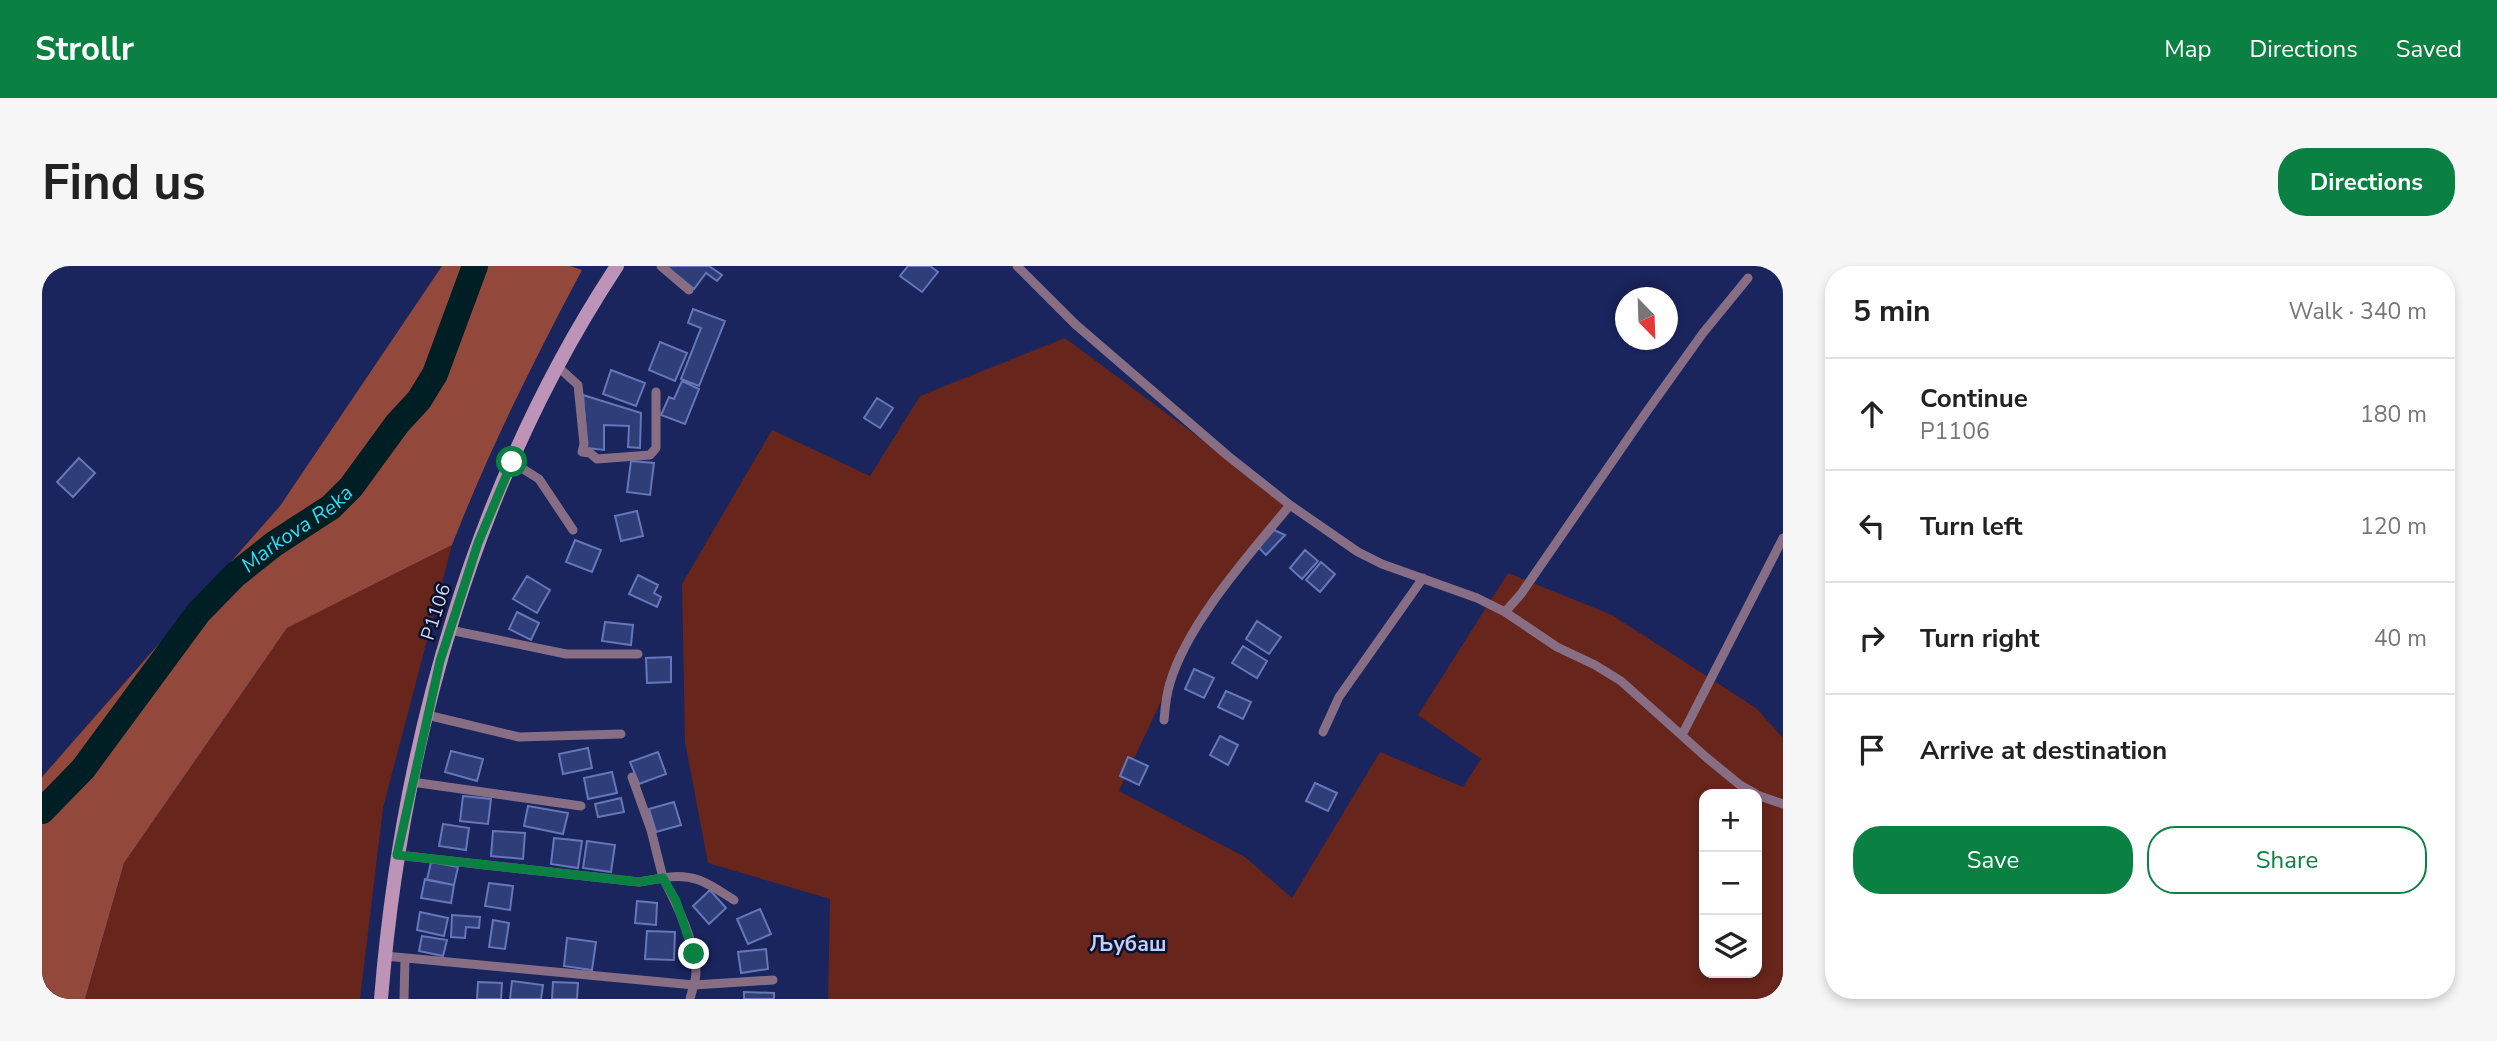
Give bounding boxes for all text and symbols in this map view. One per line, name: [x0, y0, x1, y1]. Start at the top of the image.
text: Strollr: [35, 27, 134, 72]
text: Map: [2164, 33, 2211, 65]
text: Directions: [2249, 33, 2358, 65]
text: Saved: [2396, 33, 2462, 65]
button: Directions: [2278, 148, 2455, 216]
text: Find us: [42, 149, 206, 216]
north arrow: [1615, 287, 1678, 350]
text: 5 min: [1853, 291, 1931, 332]
text: Walk · 340 m: [2288, 296, 2427, 327]
text: Continue: [1920, 381, 2028, 416]
icon: ahead: [1853, 395, 1891, 433]
text: 180 m: [2360, 399, 2427, 430]
text: P1106: [1920, 416, 1990, 447]
route start: [496, 446, 527, 477]
water label: Markova Reka: [235, 479, 359, 579]
icon: left: [1853, 507, 1891, 545]
text: Turn left: [1920, 509, 2023, 544]
text: 120 m: [2360, 511, 2427, 542]
street label: P1106: [415, 581, 457, 643]
icon: right: [1853, 619, 1891, 657]
text: Turn right: [1920, 621, 2039, 656]
text: 40 m: [2374, 623, 2427, 654]
icon: arrive: [1853, 731, 1891, 769]
text: Arrive at destination: [1920, 733, 2167, 768]
map controls: [1699, 789, 1762, 978]
button: +: [1699, 789, 1762, 852]
button: Save: [1853, 826, 2133, 894]
button: Share: [2147, 826, 2427, 894]
button: −: [1699, 852, 1762, 915]
button: layers: [1699, 915, 1762, 978]
district label: Љубаш: [1090, 930, 1166, 958]
route end: [678, 938, 709, 969]

